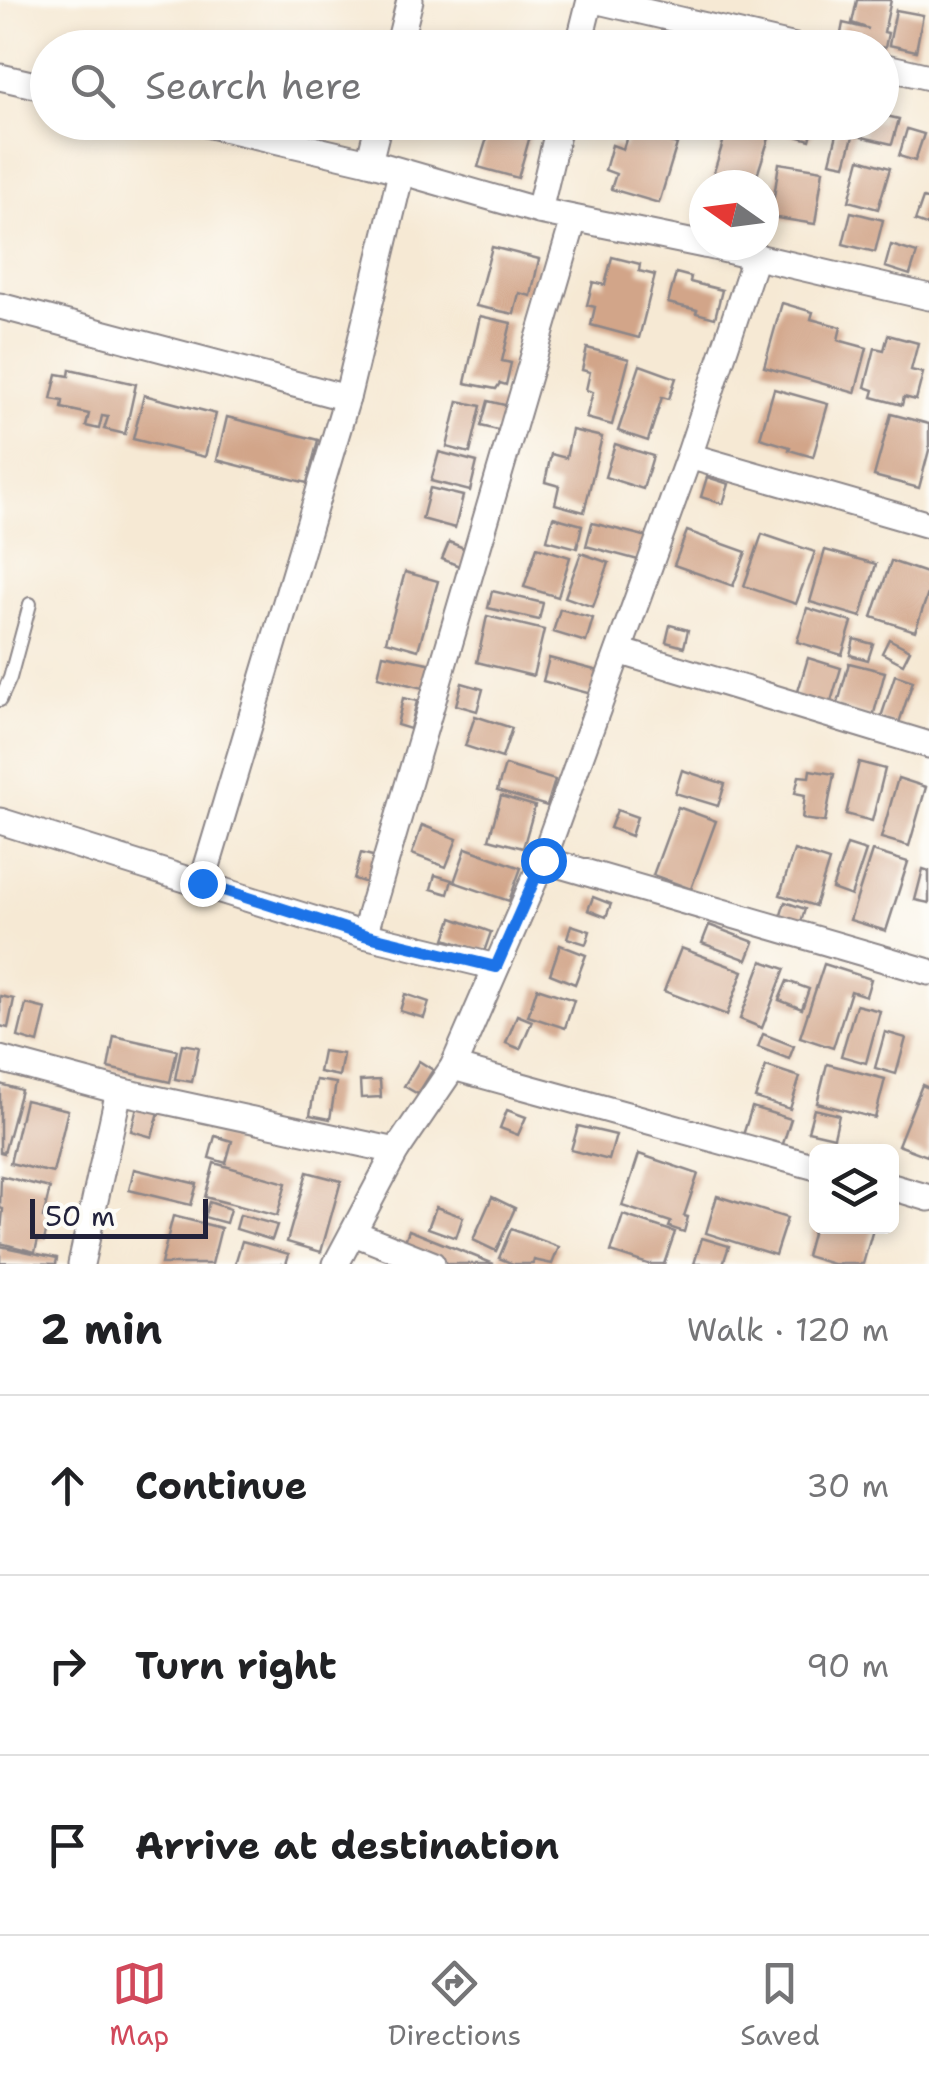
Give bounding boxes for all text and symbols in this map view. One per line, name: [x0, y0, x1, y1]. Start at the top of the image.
search box: [30, 30, 899, 140]
icon: search: [65, 58, 120, 113]
text: Search here: [145, 60, 362, 111]
north arrow: [689, 170, 779, 260]
route start: [521, 838, 567, 884]
route end: [180, 861, 226, 907]
map controls: [809, 1144, 899, 1234]
button: layers: [809, 1144, 899, 1234]
scale bar: [30, 1194, 208, 1238]
text: 50 m: [45, 1197, 115, 1235]
text: 2 min: [40, 1301, 162, 1357]
text: Walk · 120 m: [687, 1308, 889, 1351]
icon: ahead: [40, 1458, 95, 1513]
text: Continue: [135, 1460, 307, 1511]
text: 30 m: [806, 1464, 889, 1507]
icon: right: [40, 1638, 95, 1693]
text: Turn right: [135, 1640, 337, 1691]
text: 90 m: [806, 1644, 889, 1687]
icon: arrive: [40, 1818, 95, 1873]
text: Arrive at destination: [135, 1820, 559, 1871]
tab: Map: [109, 1956, 169, 2054]
tab: Directions: [388, 1956, 521, 2054]
tab: Saved: [740, 1956, 820, 2054]

